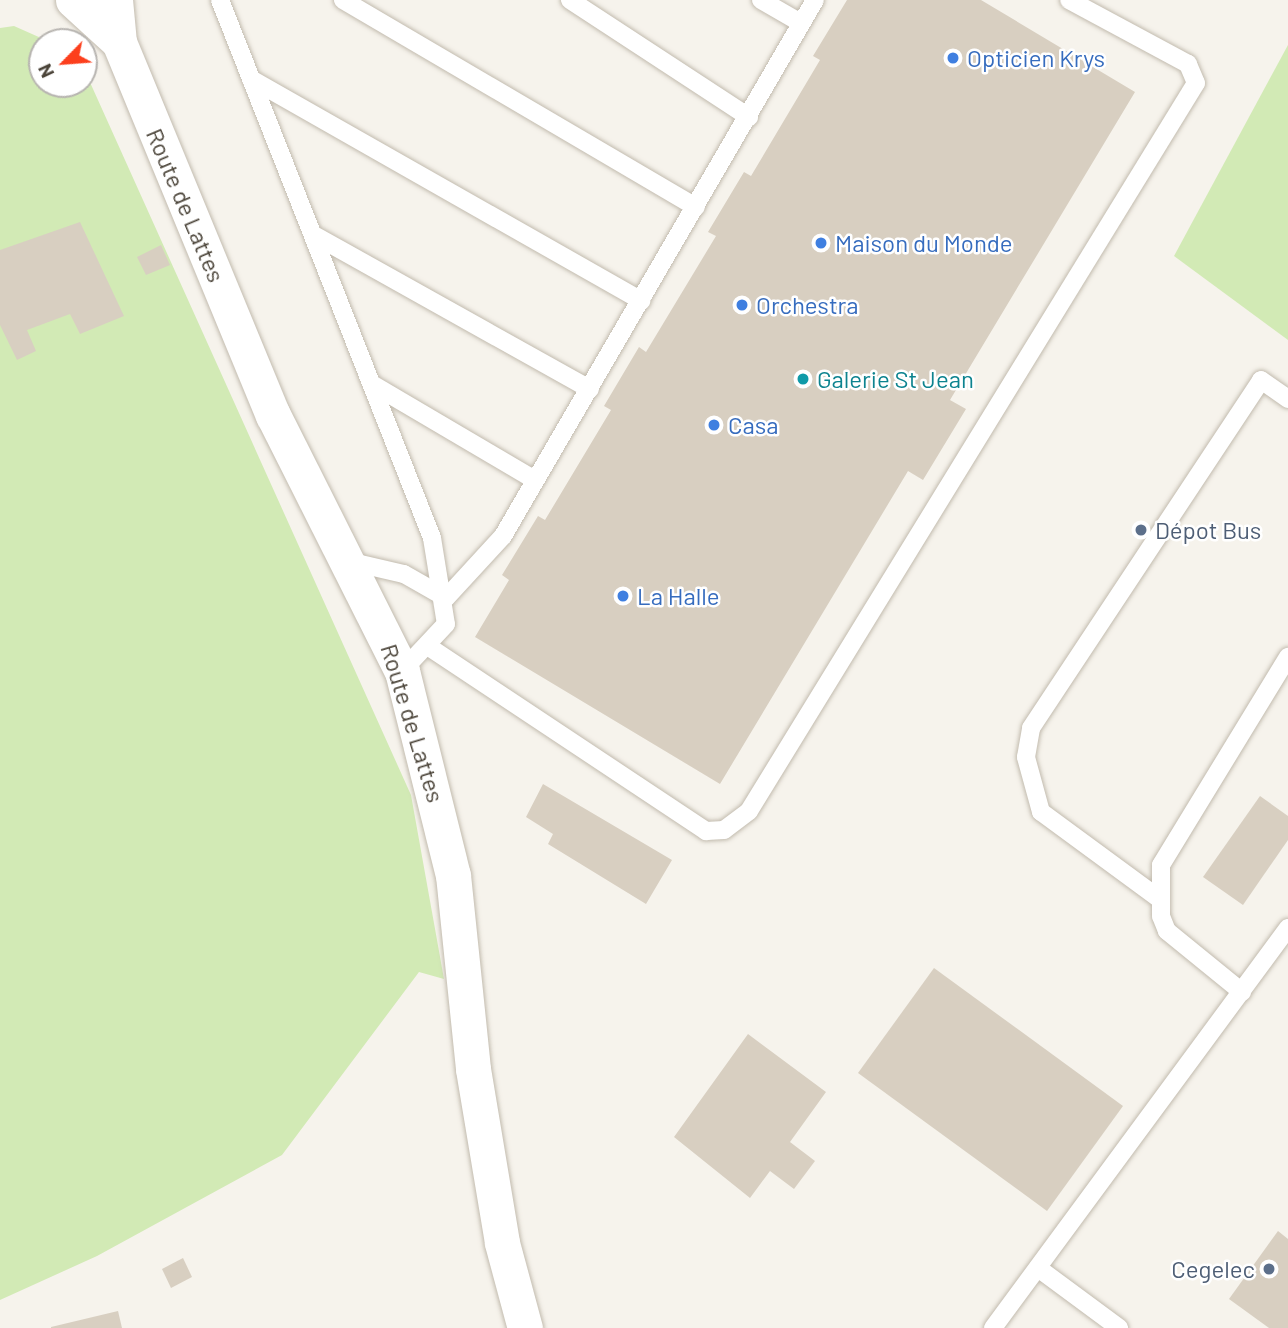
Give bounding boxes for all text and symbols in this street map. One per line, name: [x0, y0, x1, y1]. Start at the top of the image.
north arrow: [28, 28, 98, 98]
place label: Opticien Krys: [967, 44, 1105, 72]
marker: Opticien Krys: [945, 50, 961, 66]
text: N: [32, 61, 58, 82]
street label: Route de Lattes: [141, 124, 231, 286]
place label: Maison du Monde: [835, 229, 1013, 257]
marker: Maison du Monde: [813, 235, 829, 251]
place label: Orchestra: [756, 291, 859, 319]
marker: Orchestra: [734, 297, 750, 313]
place label: Galerie St Jean: [817, 365, 974, 393]
marker: Galerie St Jean: [795, 371, 811, 387]
place label: Casa: [728, 411, 778, 439]
marker: Casa: [706, 417, 722, 433]
place label: Dépot Bus: [1155, 516, 1261, 544]
marker: Dépot Bus: [1133, 522, 1149, 538]
place label: La Halle: [637, 582, 719, 610]
marker: La Halle: [615, 588, 631, 604]
street label: Route de Lattes: [375, 640, 451, 806]
place label: Cegelec: [1171, 1255, 1255, 1283]
marker: Cegelec: [1261, 1261, 1277, 1277]

